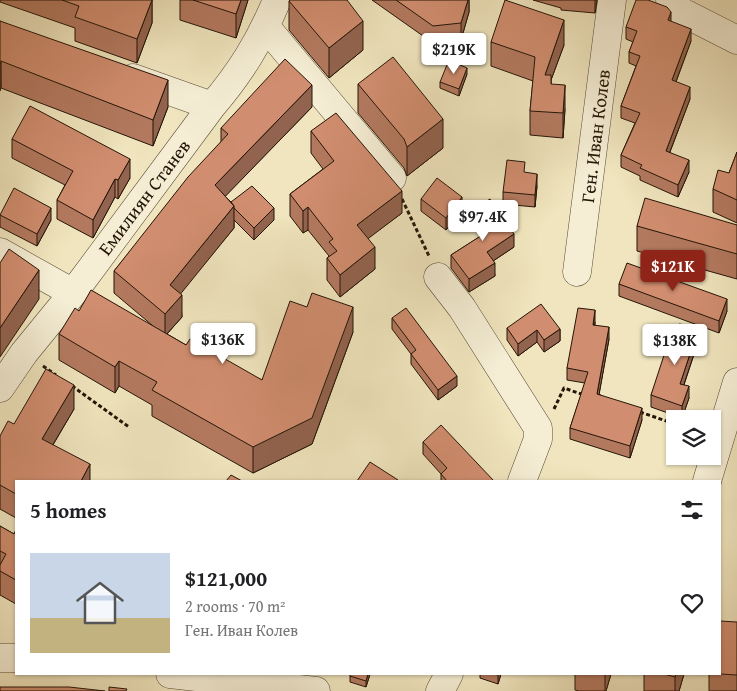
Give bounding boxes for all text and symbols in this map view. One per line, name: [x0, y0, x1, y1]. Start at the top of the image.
pin: $219K: [419, 32, 489, 75]
text: $219K: [432, 37, 476, 61]
street label: Ген. Иван Колев: [573, 68, 617, 204]
street label: Емилиян Станев: [91, 133, 197, 261]
pin: $97.4K: [442, 200, 524, 242]
text: $97.4K: [459, 204, 507, 228]
pin: $121K: [638, 250, 708, 292]
text: $121K: [651, 254, 695, 278]
pin: $136K: [188, 322, 258, 365]
pin: $138K: [640, 324, 710, 366]
text: $136K: [201, 327, 245, 351]
text: $138K: [653, 328, 697, 352]
map controls: [666, 410, 721, 465]
button: layers: [666, 410, 721, 465]
text: 5 homes: [30, 495, 106, 526]
icon: filters: [678, 496, 706, 524]
text: $121,000: [185, 563, 267, 594]
icon: home: [70, 573, 130, 633]
icon: heart: [678, 589, 706, 617]
text: 2 rooms · 70 m²: [185, 594, 285, 618]
text: Ген. Иван Колев: [185, 618, 298, 642]

